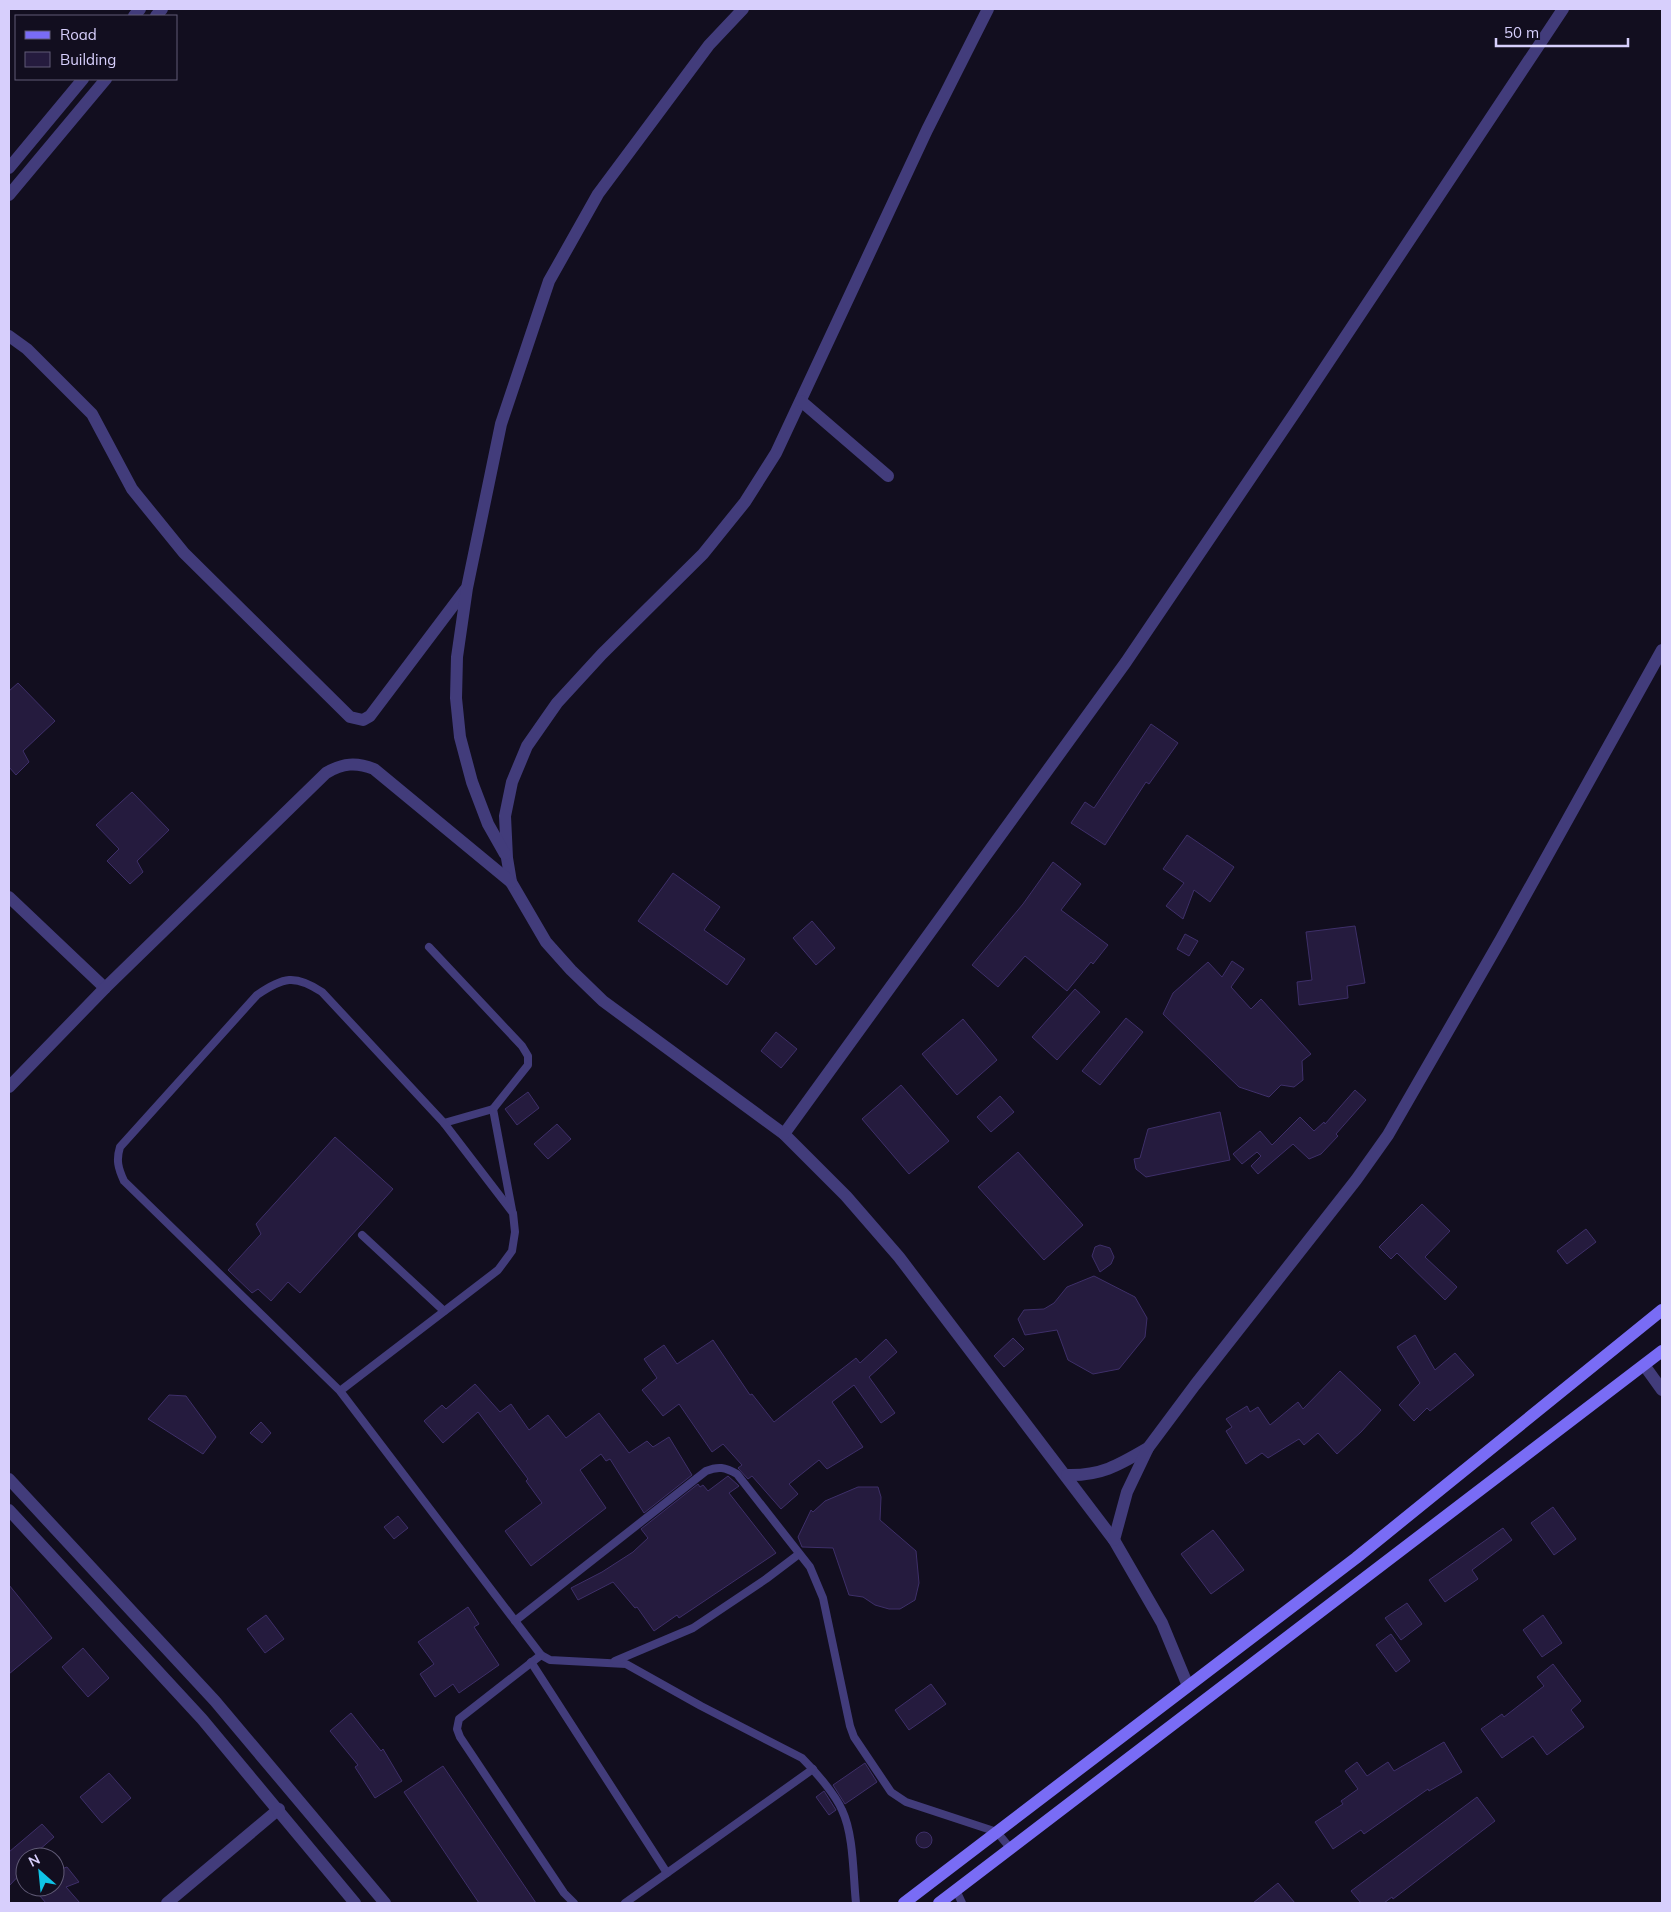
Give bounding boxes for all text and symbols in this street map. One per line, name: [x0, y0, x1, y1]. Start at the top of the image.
legend: [15, 15, 178, 80]
scale bar: [1496, 15, 1628, 47]
text: 50 m: [1504, 23, 1539, 42]
text: Road: [60, 25, 97, 44]
text: Building: [60, 50, 116, 69]
north arrow: [15, 1847, 65, 1897]
text: N: [25, 1850, 43, 1871]

